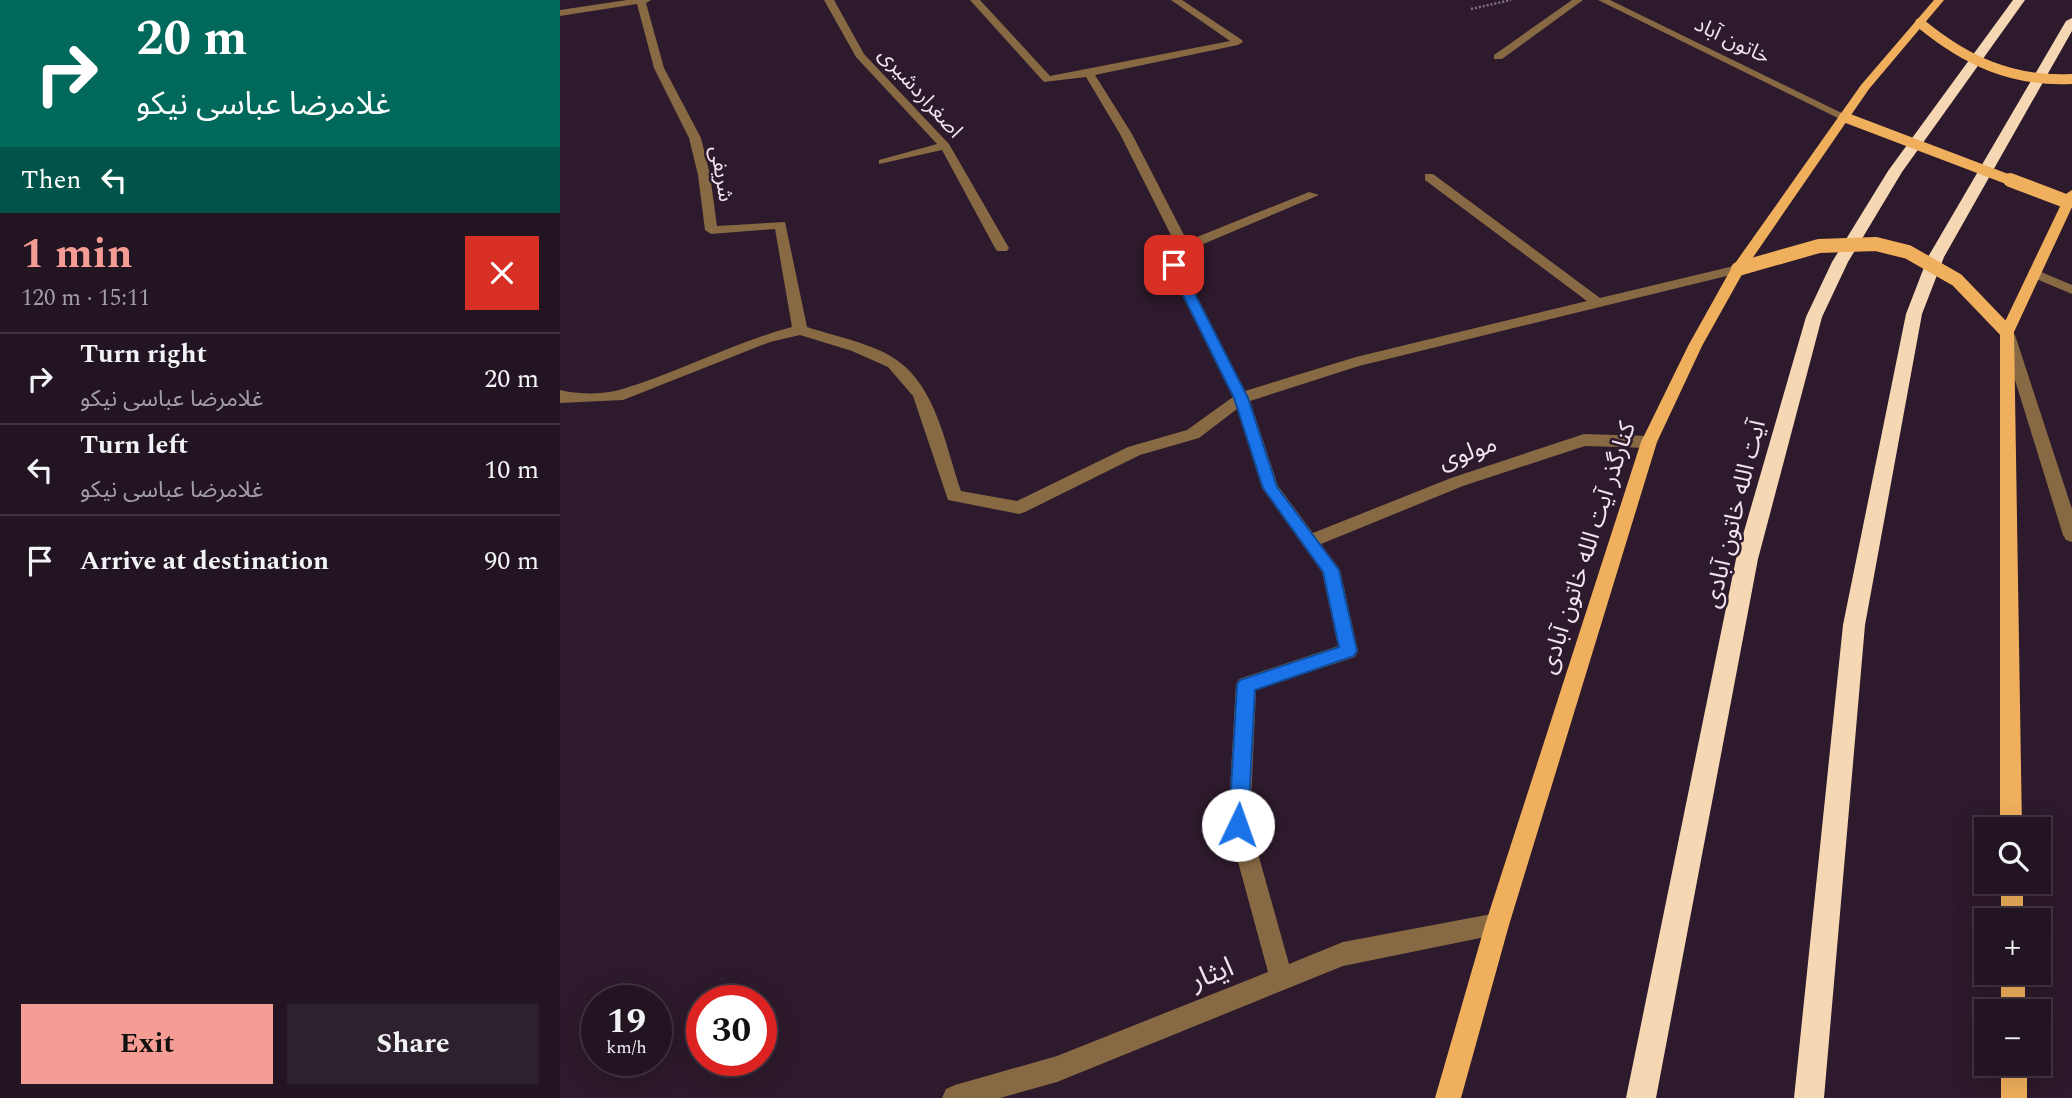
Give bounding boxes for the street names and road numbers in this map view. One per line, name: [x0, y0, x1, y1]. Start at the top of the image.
street label: خاتون آباد: [1689, 9, 1775, 73]
street label: اصغراردشیری: [870, 40, 970, 146]
street label: شریفی: [700, 144, 742, 204]
street label: آیت الله خاتون آبادی: [1694, 415, 1776, 612]
street label: کنارگذر آیت الله خاتون آبادی: [1530, 416, 1646, 679]
street label: مولوی: [1434, 426, 1502, 480]
street label: ایثار: [1183, 946, 1240, 1003]

